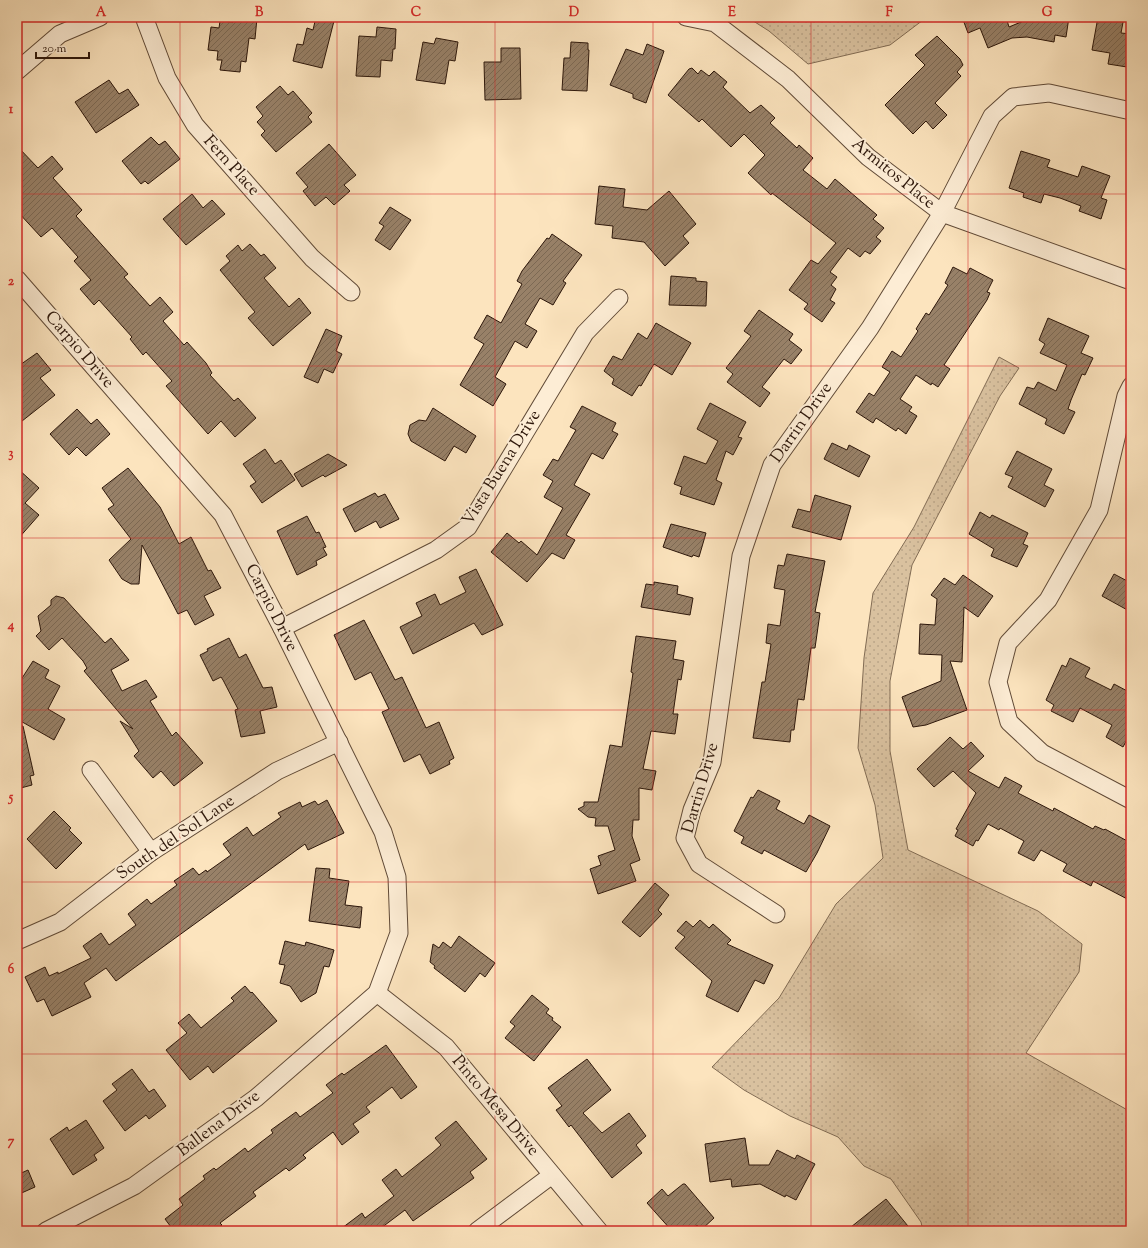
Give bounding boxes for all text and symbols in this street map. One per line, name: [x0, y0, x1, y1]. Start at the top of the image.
text: A: [96, 4, 107, 22]
text: B: [255, 4, 264, 22]
text: C: [411, 4, 421, 22]
text: D: [569, 4, 579, 22]
text: E: [728, 4, 736, 22]
text: F: [885, 4, 893, 22]
text: G: [1042, 4, 1053, 22]
scale bar: [36, 34, 89, 60]
text: 20 m: [42, 40, 67, 58]
text: 1: [9, 101, 14, 119]
street label: Fern Place: [197, 130, 265, 202]
street label: Armitos Place: [846, 133, 940, 215]
text: 2: [8, 273, 15, 291]
street label: Carpio Drive: [39, 306, 119, 394]
street label: Darrin Drive: [765, 378, 839, 468]
street label: Vista Buena Drive: [457, 405, 547, 530]
text: 3: [8, 445, 14, 463]
street label: Carpio Drive: [239, 560, 303, 656]
text: 4: [7, 617, 15, 635]
street label: Darrin Drive: [677, 740, 725, 836]
text: 5: [8, 789, 14, 807]
street label: South del Sol Lane: [112, 789, 240, 886]
text: 6: [8, 961, 15, 979]
street label: Pinto Mesa Drive: [446, 1050, 544, 1162]
street label: Ballena Drive: [173, 1085, 265, 1163]
text: 7: [8, 1133, 15, 1151]

